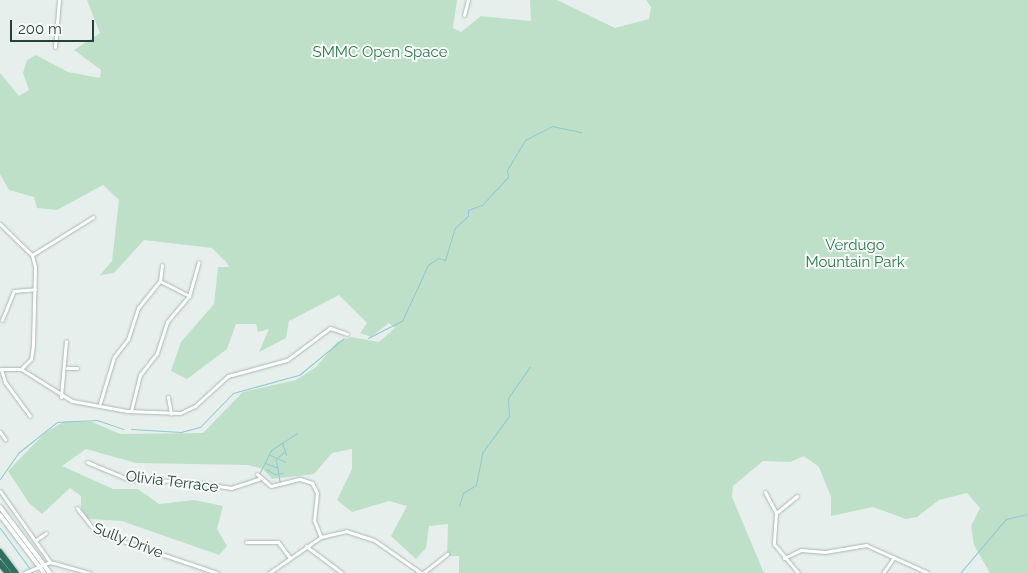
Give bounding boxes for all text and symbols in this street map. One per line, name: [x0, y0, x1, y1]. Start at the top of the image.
scale bar: [12, 10, 96, 42]
text: 200 m: [18, 20, 62, 38]
park label: SMMC Open Space: [313, 44, 447, 62]
park label: Verdugo Mountain Park: [805, 236, 905, 271]
street label: Olivia Terrace: [124, 467, 220, 497]
street label: Sully Drive: [90, 519, 166, 563]

